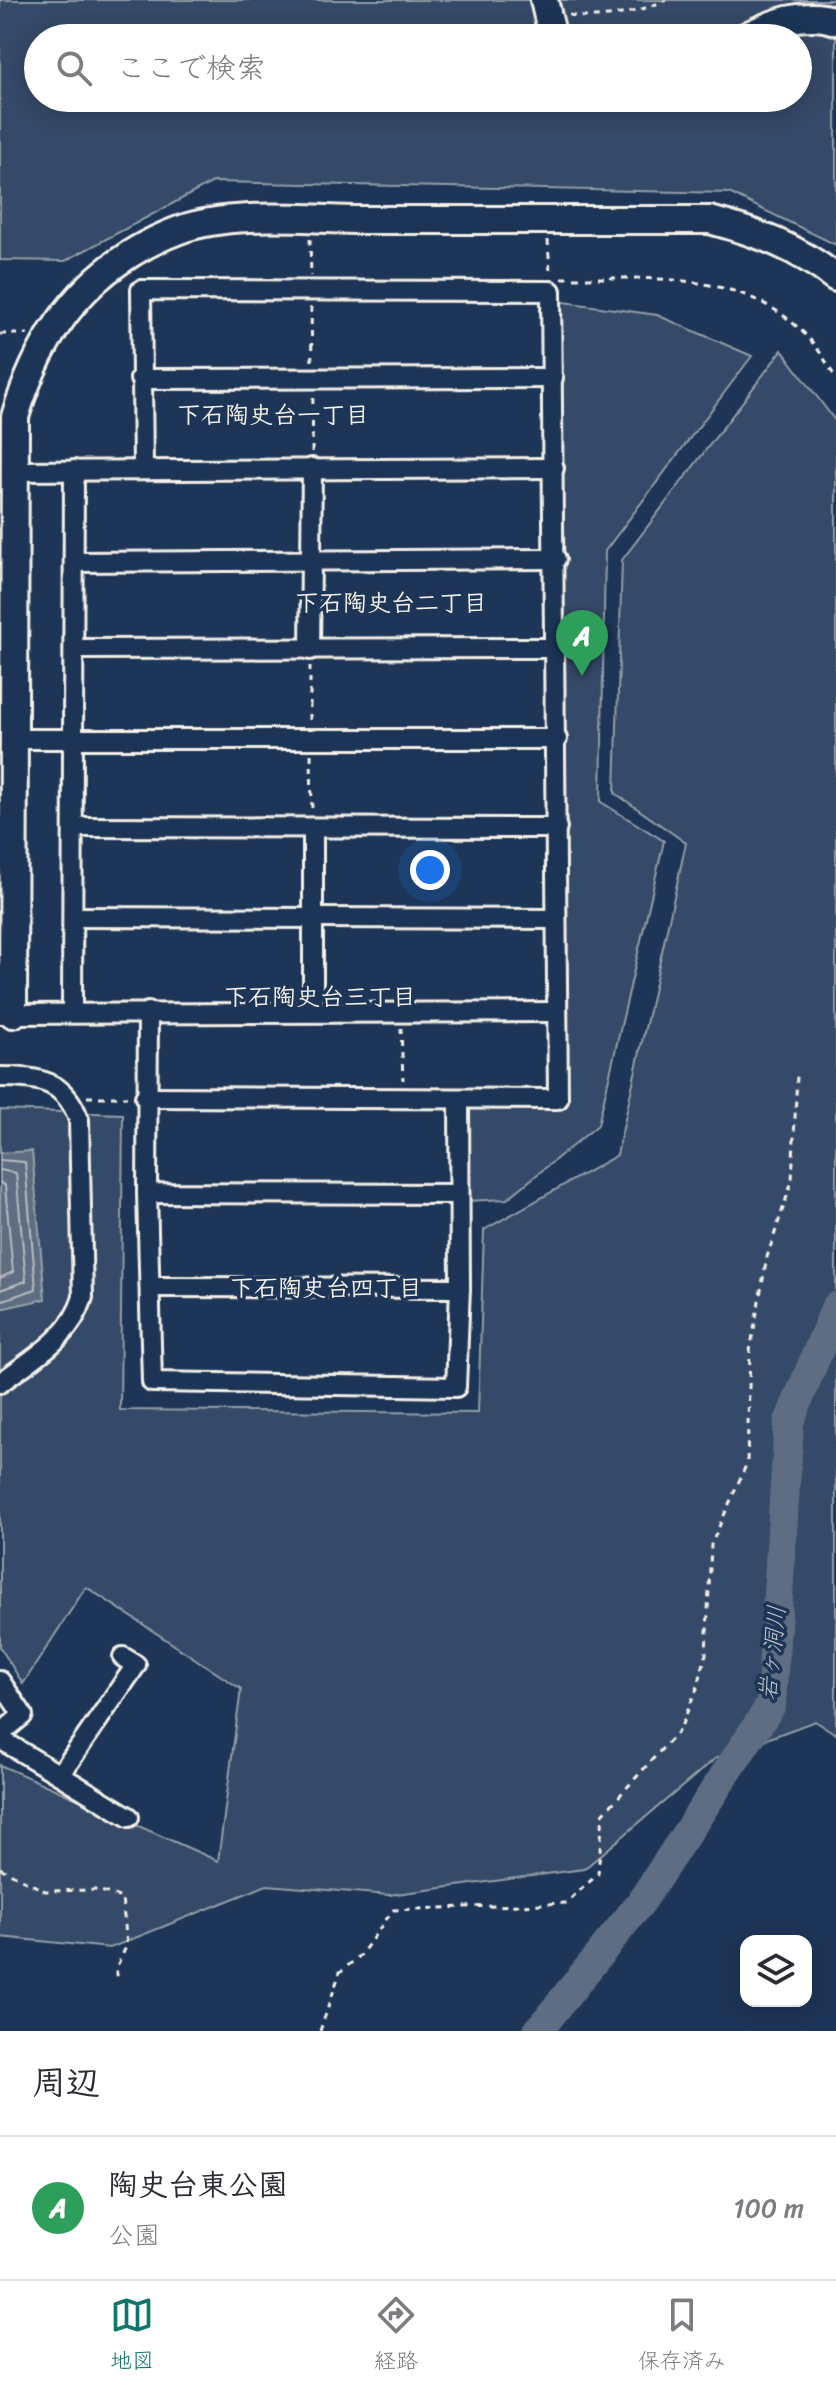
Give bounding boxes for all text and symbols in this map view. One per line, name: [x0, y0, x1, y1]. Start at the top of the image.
search box: [24, 24, 812, 112]
text: ここで検索: [116, 41, 266, 95]
icon: search: [52, 46, 96, 90]
district label: 下石陶史台一丁目: [177, 394, 369, 436]
district label: 下石陶史台二丁目: [295, 582, 487, 624]
pin: A: [556, 610, 608, 676]
your location: [410, 850, 450, 890]
district label: 下石陶史台三丁目: [224, 976, 416, 1018]
district label: 下石陶史台四丁目: [230, 1267, 422, 1309]
water label: 岩ヶ洞川: [746, 1603, 798, 1703]
map controls: [740, 1935, 812, 2007]
button: layers: [740, 1935, 812, 2007]
text: 周辺: [32, 2053, 100, 2113]
text: 陶史台東公園: [108, 2158, 288, 2212]
text: A: [49, 2185, 67, 2231]
text: 100 m: [733, 2185, 804, 2231]
text: 公園: [108, 2212, 160, 2258]
tab: 地図: [110, 2293, 154, 2380]
tab: 経路: [374, 2293, 418, 2380]
tab: 保存済み: [638, 2293, 726, 2380]

